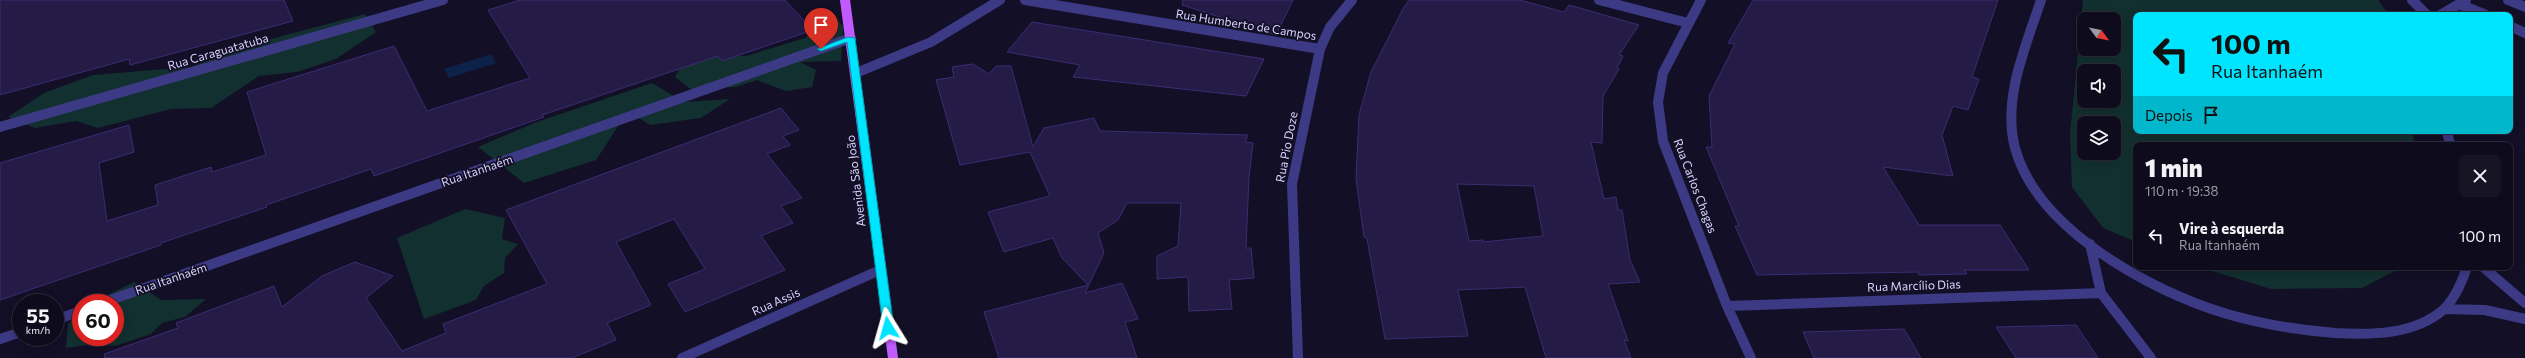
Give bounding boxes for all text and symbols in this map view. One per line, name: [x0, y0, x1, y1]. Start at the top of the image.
street label: Rua Humberto de Campos: [1175, 6, 1317, 42]
pin: [804, 8, 838, 49]
north arrow: [2077, 12, 2121, 56]
map controls: [2077, 12, 2121, 160]
icon: arrive: [810, 14, 832, 36]
text: 100 m: [2211, 26, 2291, 60]
icon: left: [2145, 28, 2197, 80]
street label: Rua Caraguatatuba: [166, 30, 270, 72]
text: Rua Itanhaém: [2211, 60, 2323, 82]
button: sound: [2077, 64, 2121, 108]
icon: arrive: [2200, 104, 2222, 126]
text: Depois: [2145, 106, 2192, 124]
street label: Rua Pio Doze: [1272, 110, 1300, 183]
button: layers: [2077, 116, 2121, 160]
street label: Avenida São João: [842, 134, 869, 228]
street label: Rua Carlos Chagas: [1671, 136, 1720, 235]
street label: Rua Itanhaém: [439, 151, 514, 189]
text: 1 min: [2145, 153, 2203, 182]
button: close: [2459, 155, 2501, 197]
text: 110 m · 19:38: [2145, 183, 2218, 199]
text: Vire à esquerda: [2179, 219, 2284, 237]
icon: left: [2145, 225, 2167, 247]
text: 100 m: [2459, 227, 2501, 245]
text: Rua Itanhaém: [2179, 237, 2260, 253]
street label: Rua Itanhaém: [133, 259, 208, 297]
street label: Rua Marcílio Dias: [1867, 276, 1961, 294]
street label: Rua Assis: [749, 284, 802, 318]
speed limit sign: 60: [72, 294, 124, 346]
text: 55: [26, 303, 50, 327]
position arrow: [867, 307, 909, 349]
text: km/h: [26, 324, 50, 336]

